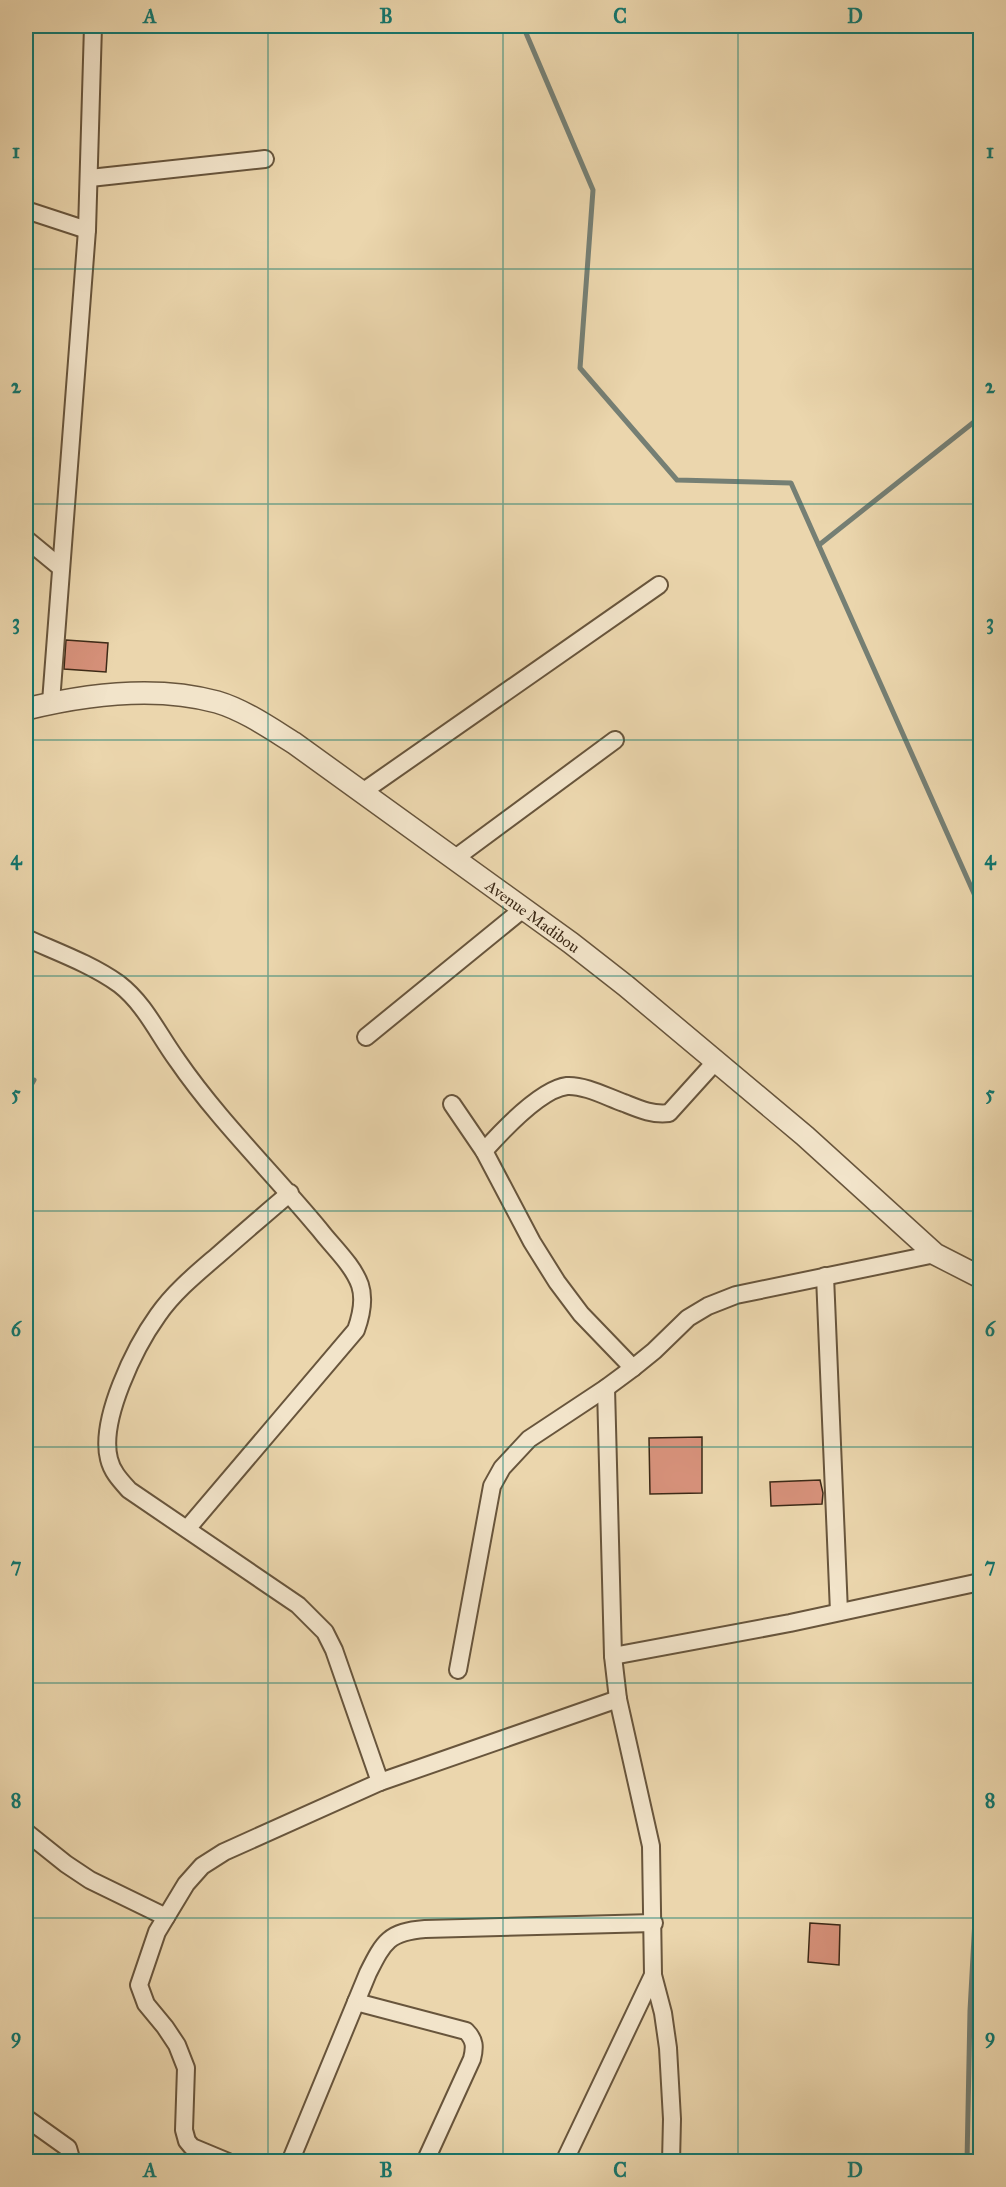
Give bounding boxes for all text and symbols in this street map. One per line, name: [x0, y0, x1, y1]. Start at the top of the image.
text: A: [141, 4, 157, 28]
text: B: [379, 4, 393, 28]
text: C: [613, 4, 627, 28]
text: D: [847, 4, 863, 28]
text: 1: [12, 139, 20, 163]
text: 1: [986, 139, 994, 163]
text: 2: [11, 374, 22, 398]
text: 2: [985, 374, 996, 398]
text: 3: [12, 610, 20, 635]
text: 3: [986, 610, 994, 635]
text: 4: [10, 846, 22, 871]
text: 4: [984, 846, 996, 871]
street label: Avenue Madibou: [481, 875, 584, 957]
text: 5: [11, 1081, 21, 1105]
text: 5: [985, 1081, 995, 1105]
text: 6: [11, 1317, 23, 1341]
text: 6: [985, 1317, 997, 1341]
text: 7: [11, 1553, 22, 1577]
text: 7: [985, 1553, 996, 1577]
text: 8: [11, 1788, 21, 1812]
text: 8: [985, 1788, 995, 1812]
text: 9: [11, 2024, 21, 2049]
text: 9: [985, 2024, 995, 2049]
text: A: [141, 2158, 157, 2182]
text: B: [379, 2158, 393, 2182]
text: C: [613, 2158, 627, 2182]
text: D: [847, 2158, 863, 2182]

